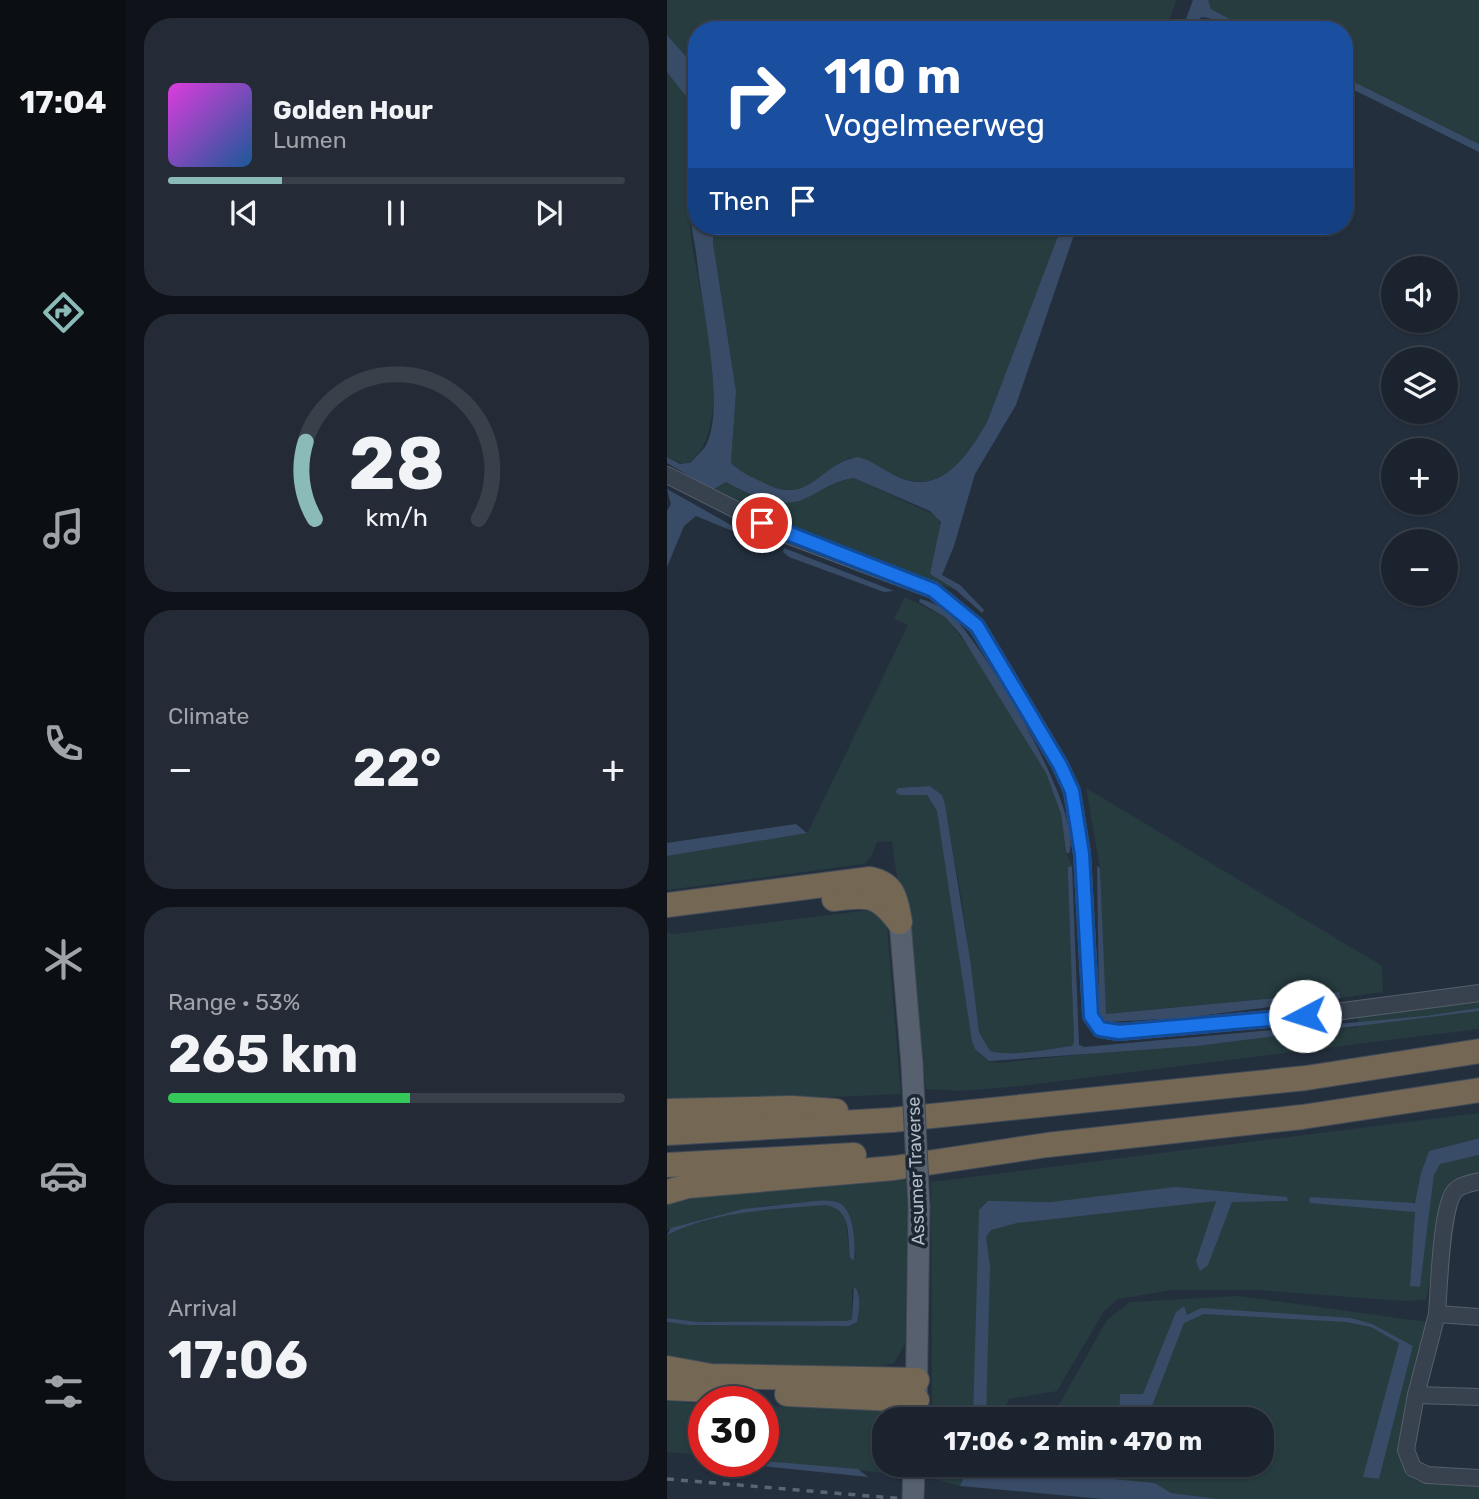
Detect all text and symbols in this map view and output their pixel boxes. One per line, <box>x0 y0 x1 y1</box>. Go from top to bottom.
text: 110 m <box>824 47 961 105</box>
icon: right <box>709 49 800 140</box>
text: 17:04 <box>19 83 107 121</box>
text: Golden Hour <box>273 95 433 126</box>
text: Vogelmeerweg <box>824 106 1045 144</box>
text: Lumen <box>273 126 347 154</box>
icon: arrive <box>784 182 822 220</box>
text: Then <box>709 186 770 217</box>
icon: previous <box>225 194 263 232</box>
icon: pause <box>377 194 415 232</box>
icon: next <box>530 194 568 232</box>
map controls <box>1381 256 1458 606</box>
button: sound <box>1381 256 1458 333</box>
icon: directions <box>39 288 88 337</box>
button: layers <box>1381 347 1458 424</box>
text: 28 <box>348 422 445 508</box>
button: + <box>1381 438 1458 515</box>
pin <box>732 493 792 553</box>
text: km/h <box>365 503 428 532</box>
icon: music <box>39 504 88 553</box>
icon: arrive <box>743 504 781 542</box>
button: − <box>1381 529 1458 606</box>
text: Climate <box>168 702 249 730</box>
icon: phone <box>39 719 88 768</box>
text: 22° <box>353 737 442 799</box>
text: − <box>168 746 193 792</box>
text: + <box>601 746 625 792</box>
icon: climate <box>39 935 88 984</box>
position arrow <box>1268 979 1342 1053</box>
text: Range · 53% <box>168 988 300 1016</box>
text: 265 km <box>168 1023 358 1085</box>
street label: Assumer Traverse <box>902 1096 930 1246</box>
icon: car <box>39 1151 88 1200</box>
text: Arrival <box>168 1294 237 1322</box>
text: 17:06 <box>168 1329 308 1391</box>
icon: filters <box>39 1367 88 1416</box>
speed limit sign: 30 <box>688 1386 779 1477</box>
text: 17:06 · 2 min · 470 m <box>944 1426 1202 1457</box>

